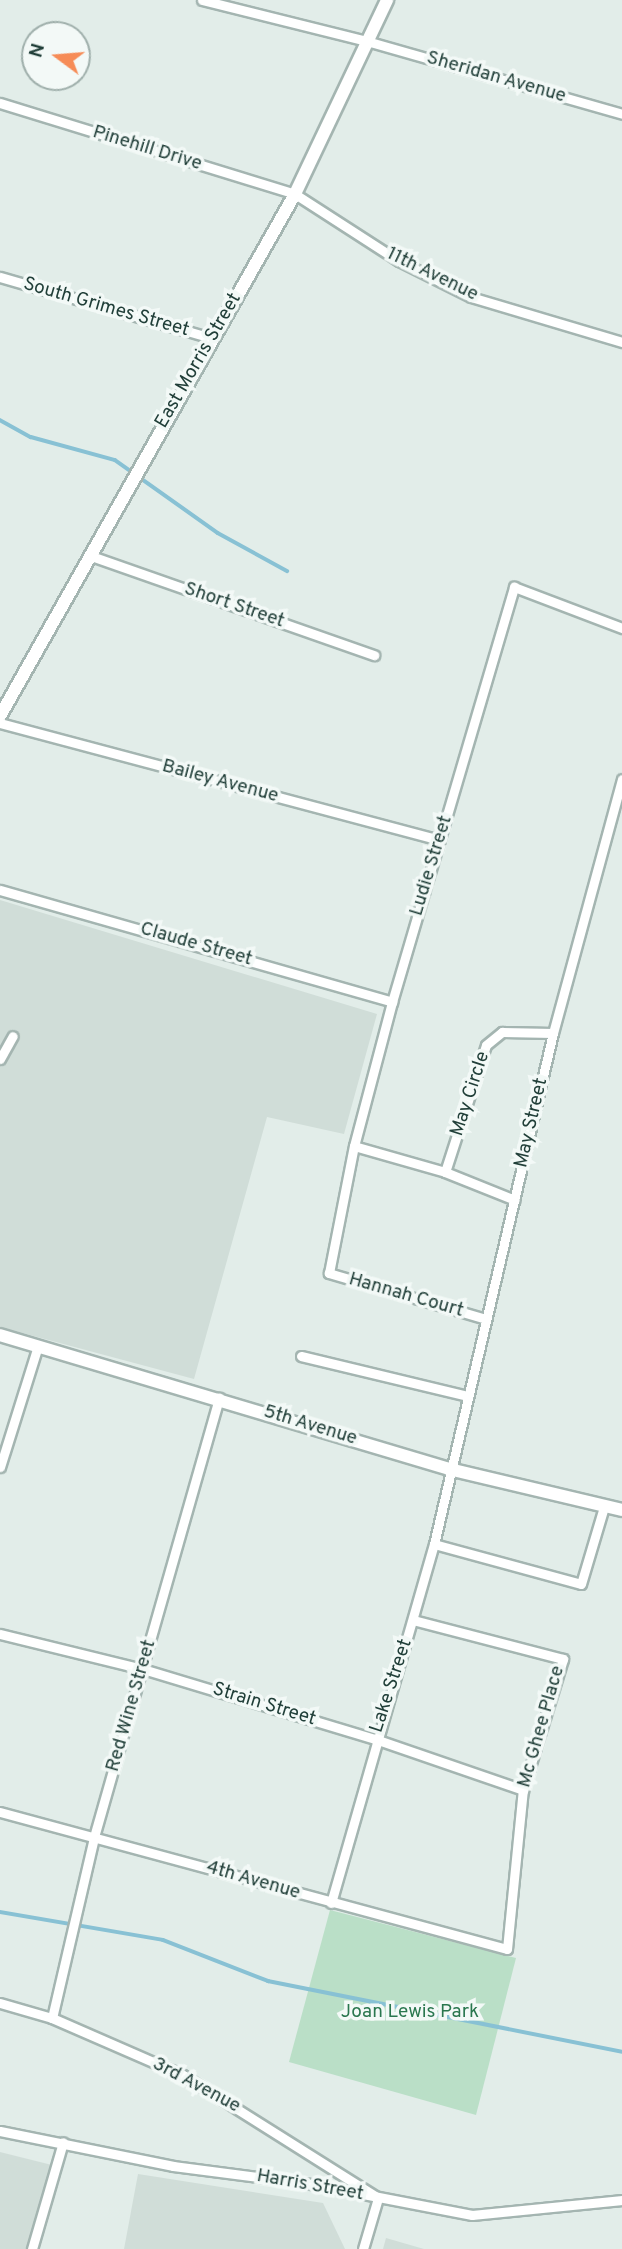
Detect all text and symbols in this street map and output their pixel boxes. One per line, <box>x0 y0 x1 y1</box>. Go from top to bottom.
north arrow <box>21 21 91 91</box>
text: N <box>24 41 51 61</box>
street label: Sheridan Avenue <box>423 47 569 109</box>
street label: Pinehill Drive <box>90 122 204 176</box>
street label: 11th Avenue <box>382 243 482 307</box>
street label: South Grimes Street <box>20 273 192 343</box>
street label: East Morris Street <box>151 289 247 433</box>
street label: Short Street <box>181 578 287 634</box>
street label: Bailey Avenue <box>159 755 281 809</box>
street label: Ludie Street <box>406 813 458 919</box>
street label: Claude Street <box>137 918 255 972</box>
street label: May Circle <box>447 1049 495 1139</box>
street label: May Street <box>511 1076 553 1170</box>
street label: Hannah Court <box>346 1269 466 1323</box>
street label: 5th Avenue <box>260 1401 360 1451</box>
street label: Lake Street <box>366 1636 418 1736</box>
street label: Red Wine Street <box>102 1637 162 1775</box>
street label: Mc Ghee Place <box>514 1663 570 1791</box>
street label: Strain Street <box>210 1678 318 1732</box>
street label: 4th Avenue <box>203 1857 303 1905</box>
park label: Joan Lewis Park <box>341 2002 479 2024</box>
street label: 3rd Avenue <box>148 2053 244 2119</box>
street label: Harris Street <box>255 2165 365 2207</box>

